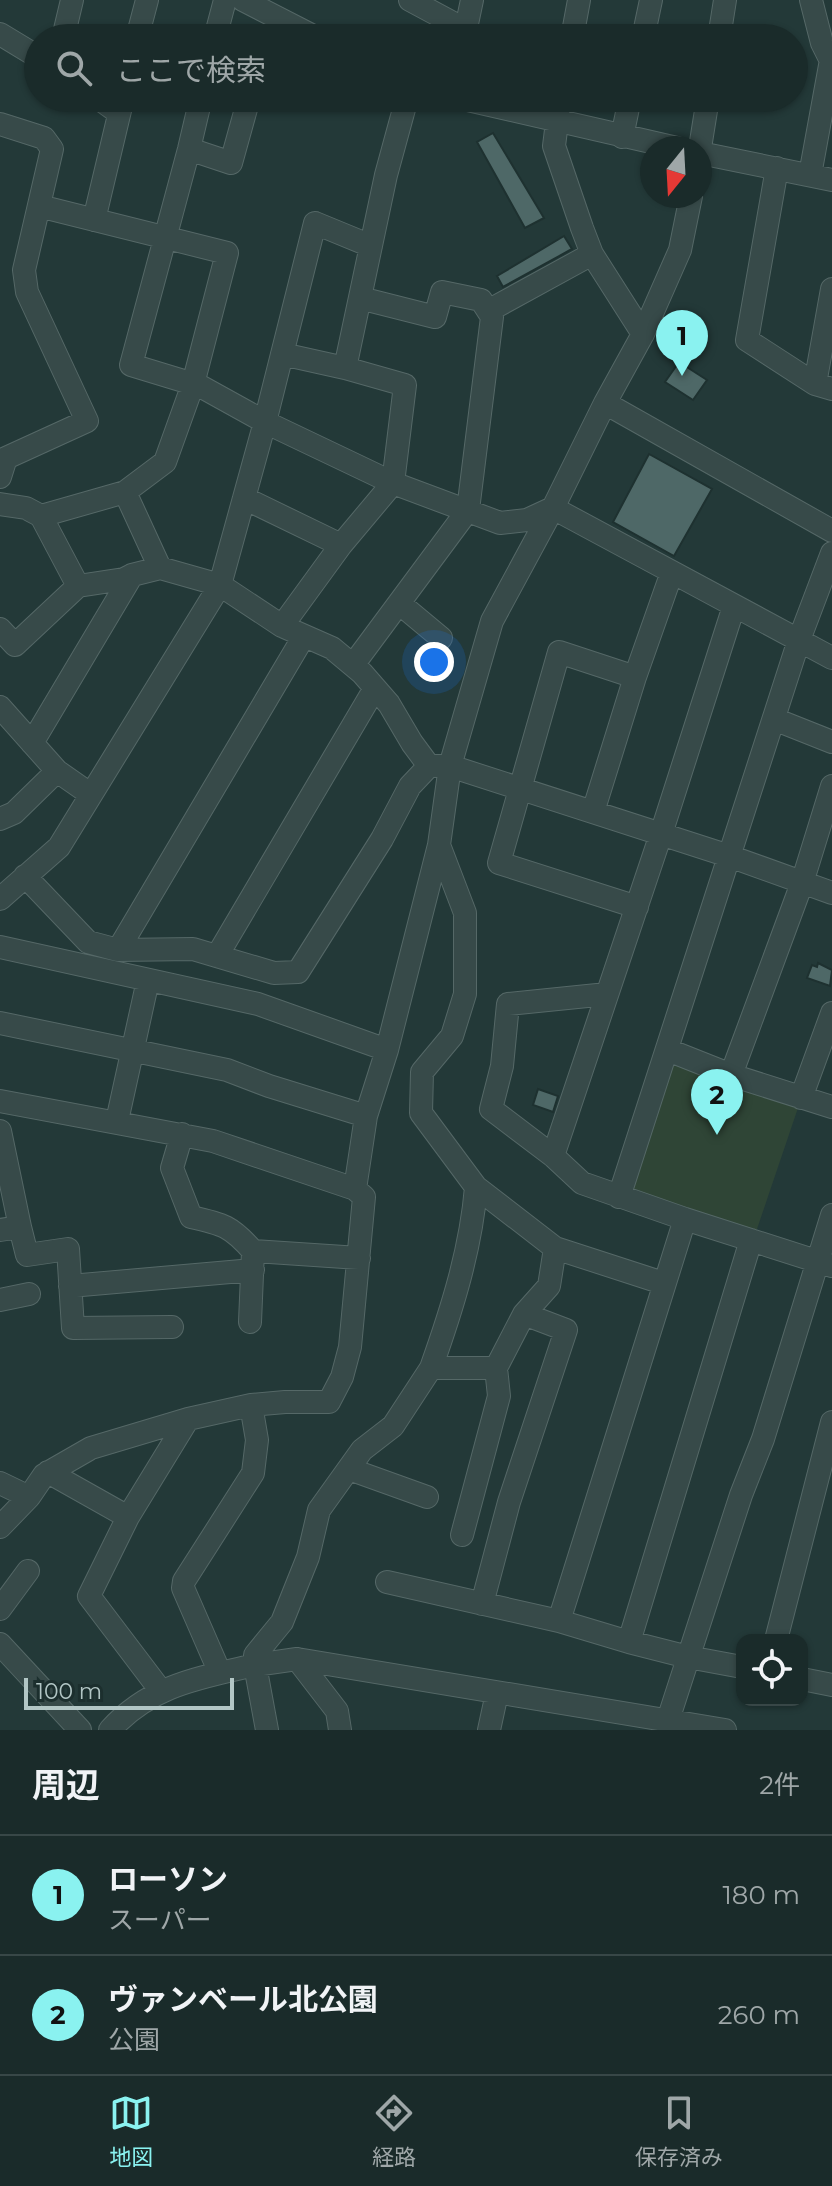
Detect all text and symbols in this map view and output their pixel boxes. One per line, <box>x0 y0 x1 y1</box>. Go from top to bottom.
search box <box>24 24 808 112</box>
icon: search <box>52 46 96 90</box>
text: ここで検索 <box>116 52 266 89</box>
north arrow <box>640 136 712 208</box>
pin: 1 <box>656 310 708 376</box>
your location <box>414 642 454 682</box>
pin: 2 <box>691 1069 743 1135</box>
map controls <box>736 1634 808 1706</box>
button: locate <box>736 1634 808 1706</box>
scale bar <box>24 1674 234 1710</box>
text: 100 m <box>36 1678 102 1705</box>
text: 周辺 <box>32 1764 100 1806</box>
text: 2件 <box>759 1769 800 1801</box>
text: ローソン <box>108 1861 228 1898</box>
text: 1 <box>53 1879 63 1911</box>
text: 180 m <box>722 1879 800 1911</box>
text: スーパー <box>108 1904 212 1936</box>
text: ヴァンベール北公園 <box>108 1981 378 2018</box>
text: 2 <box>50 1999 66 2031</box>
text: 260 m <box>718 1999 800 2031</box>
text: 公園 <box>108 2024 160 2056</box>
tab: 地図 <box>109 2091 153 2171</box>
tab: 経路 <box>372 2091 416 2171</box>
tab: 保存済み <box>635 2091 723 2171</box>

